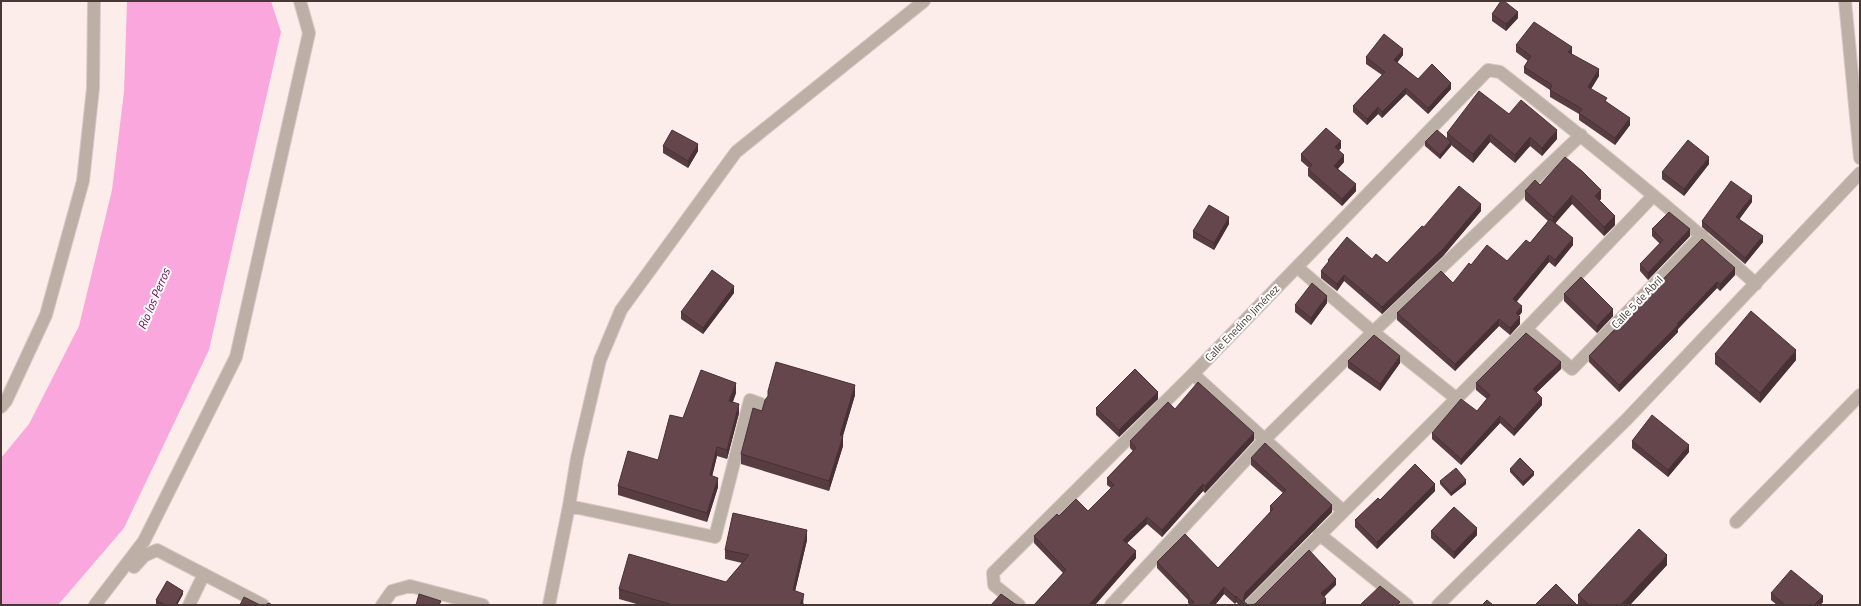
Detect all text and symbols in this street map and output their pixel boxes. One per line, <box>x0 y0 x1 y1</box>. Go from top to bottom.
water label: Rio los Perros <box>132 265 175 332</box>
street label: Calle 5 de Abril <box>1608 272 1666 332</box>
street label: Calle Enedino Jiménez <box>1201 281 1283 365</box>

